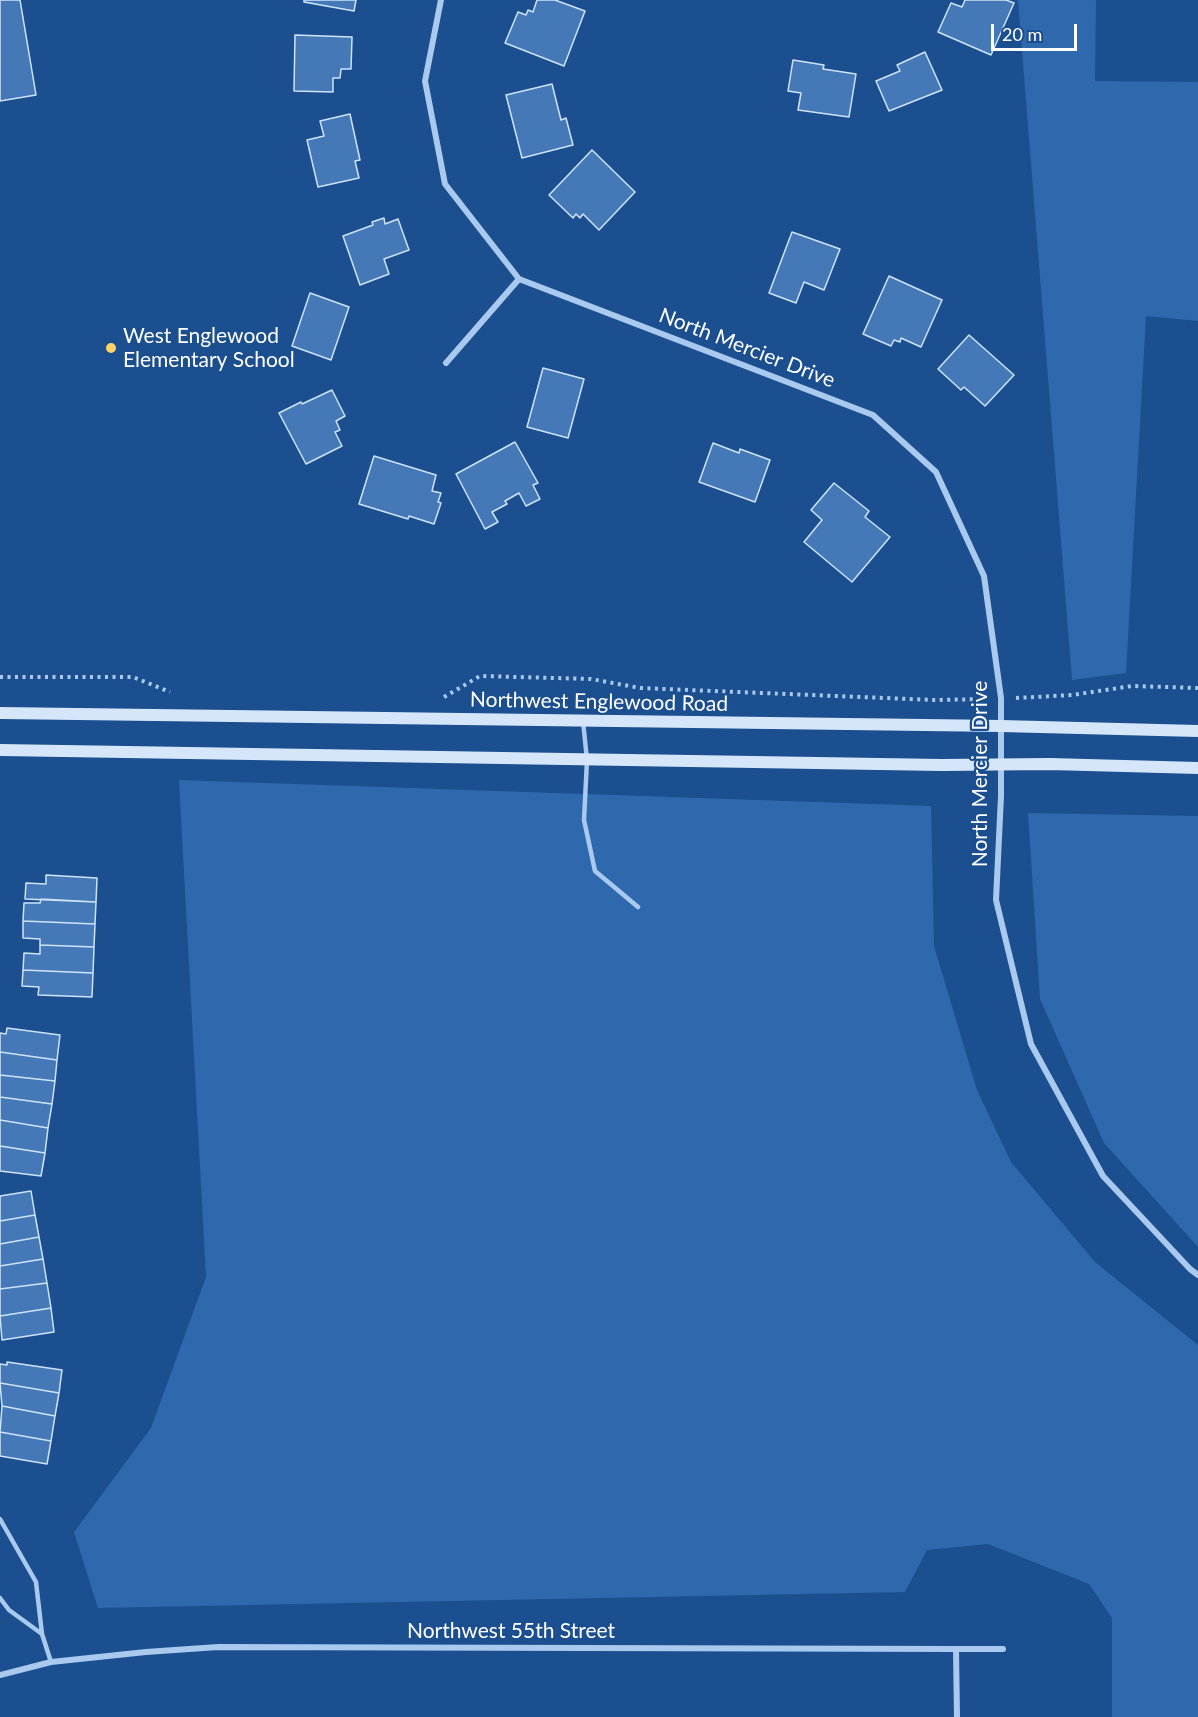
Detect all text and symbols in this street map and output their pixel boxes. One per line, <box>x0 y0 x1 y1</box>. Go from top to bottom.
scale bar <box>994 12 1080 50</box>
text: 20 m <box>1002 23 1042 45</box>
street label: North Mercier Drive <box>655 303 839 393</box>
place label: West Englewood Elementary School <box>123 323 295 373</box>
marker: West Englewood Elementary School <box>104 341 118 355</box>
street label: North Mercier Drive <box>967 681 993 867</box>
street label: Northwest Englewood Road <box>470 687 728 717</box>
street label: Northwest 55th Street <box>407 1618 615 1644</box>

